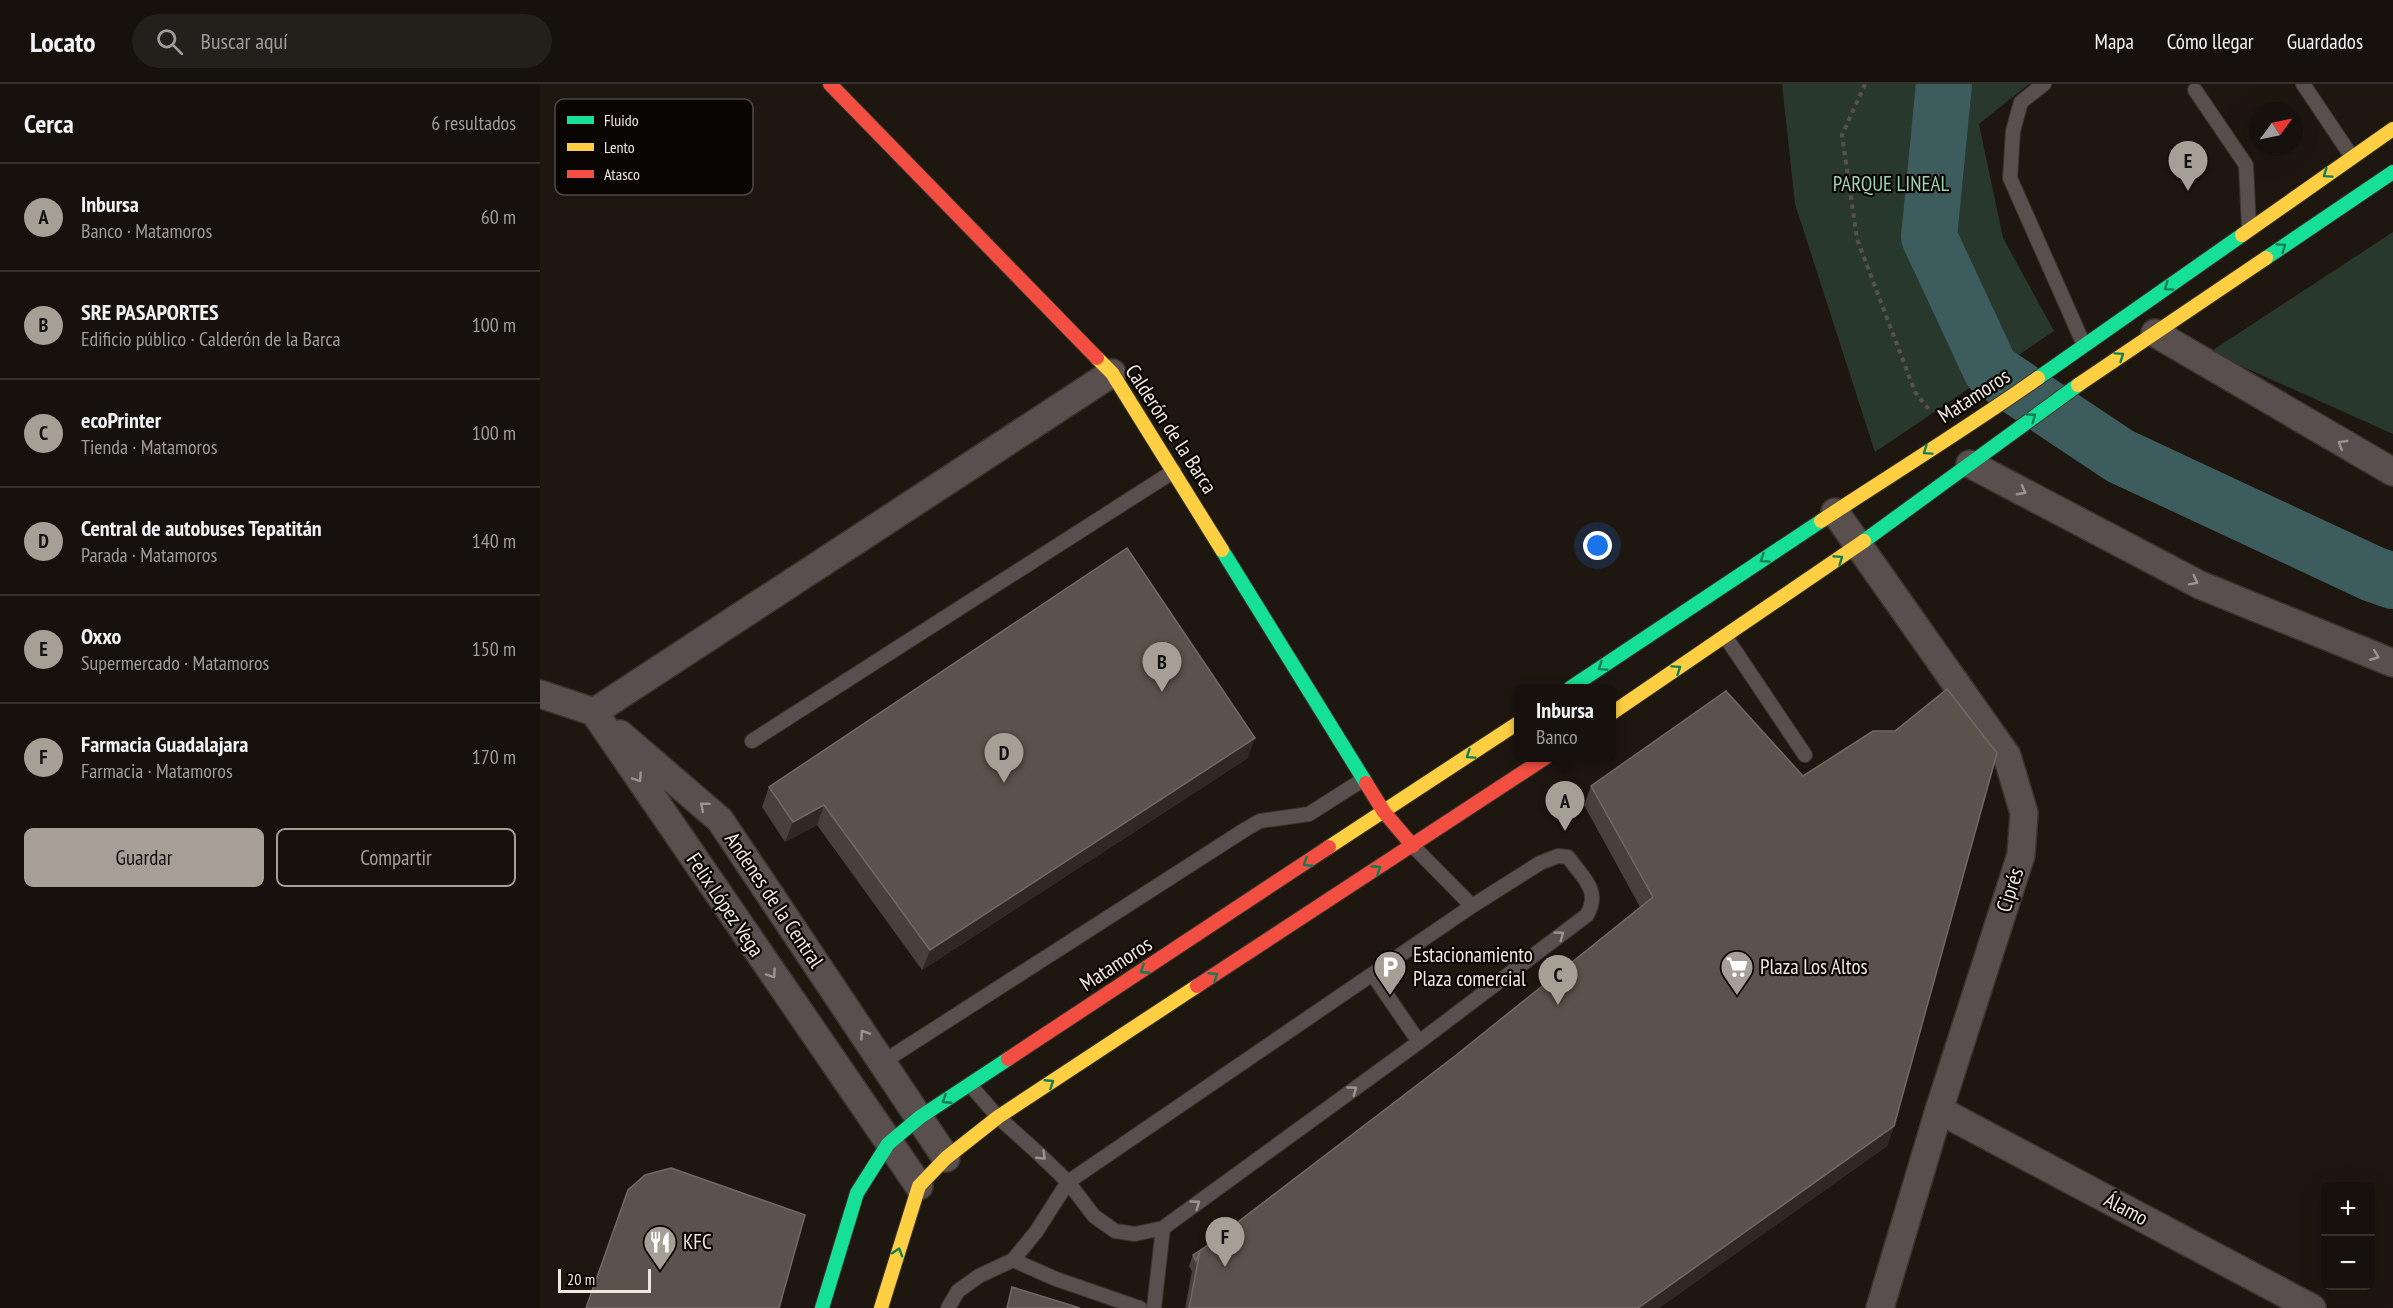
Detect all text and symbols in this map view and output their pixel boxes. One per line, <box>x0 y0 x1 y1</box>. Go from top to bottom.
search box <box>132 14 552 68</box>
text: Locato <box>30 23 96 60</box>
icon: search <box>153 25 186 58</box>
text: Buscar aquí <box>201 27 288 55</box>
text: Mapa <box>2095 28 2134 55</box>
text: Cómo llegar <box>2167 28 2254 55</box>
text: Guardados <box>2287 28 2363 55</box>
legend <box>555 99 753 195</box>
north arrow <box>2249 102 2303 156</box>
text: Cerca <box>24 107 74 140</box>
text: 6 resultados <box>431 110 516 136</box>
text: Fluido <box>604 110 639 130</box>
text: Lento <box>604 137 635 157</box>
pin: E <box>2168 141 2208 191</box>
text: Atasco <box>604 164 640 184</box>
one-way arrow <box>2323 167 2334 178</box>
park label: PARQUE LINEAL <box>1833 170 1949 197</box>
text: Inbursa <box>81 190 139 218</box>
text: A <box>38 204 49 230</box>
text: 60 m <box>481 204 516 230</box>
text: Banco · Matamoros <box>81 218 212 244</box>
one-way arrow <box>2275 243 2286 254</box>
one-way arrow <box>2164 280 2175 291</box>
text: SRE PASAPORTES <box>81 298 219 326</box>
text: B <box>39 312 48 338</box>
text: 100 m <box>472 312 516 338</box>
text: Edificio público · Calderón de la Barca <box>81 326 341 352</box>
one-way arrow <box>2114 352 2125 363</box>
street label: Calderón de la Barca <box>1120 359 1223 498</box>
street label: Matamoros <box>1933 362 2015 429</box>
text: ecoPrinter <box>81 406 161 434</box>
one-way arrow <box>2025 413 2036 424</box>
text: C <box>39 420 48 446</box>
text: 100 m <box>472 420 516 446</box>
text: Tienda · Matamoros <box>81 434 218 460</box>
one-way arrow <box>2338 440 2348 451</box>
one-way arrow <box>1923 444 1934 455</box>
one-way arrow <box>2015 484 2026 495</box>
text: Central de autobuses Tepatitán <box>81 514 322 542</box>
text: D <box>38 528 49 554</box>
text: 140 m <box>472 528 516 554</box>
your location <box>1583 531 1612 560</box>
text: Parada · Matamoros <box>81 542 217 568</box>
one-way arrow <box>1760 552 1771 563</box>
one-way arrow <box>1832 555 1843 566</box>
one-way arrow <box>2188 574 2199 586</box>
text: Oxxo <box>81 622 121 650</box>
text: E <box>39 636 48 662</box>
text: 150 m <box>472 636 516 662</box>
pin: B <box>1142 642 1182 692</box>
one-way arrow <box>2368 649 2379 661</box>
text: Supermercado · Matamoros <box>81 650 269 676</box>
one-way arrow <box>1598 660 1609 671</box>
one-way arrow <box>1671 665 1682 676</box>
popup <box>1514 684 1616 762</box>
text: Inbursa <box>1536 696 1594 724</box>
text: Banco <box>1536 724 1578 750</box>
text: Farmacia Guadalajara <box>81 730 248 758</box>
pin: D <box>984 734 1024 783</box>
text: F <box>39 744 48 770</box>
text: 170 m <box>472 744 516 770</box>
one-way arrow <box>1466 748 1476 760</box>
text: Farmacia · Matamoros <box>81 758 233 784</box>
one-way arrow <box>631 772 643 782</box>
pin: A <box>1546 782 1584 831</box>
one-way arrow <box>700 802 711 813</box>
street label: Andenes de la Central <box>719 827 830 973</box>
button: Guardar <box>24 828 264 887</box>
button: Compartir <box>276 828 516 887</box>
street label: Felix López Vega <box>681 848 770 962</box>
one-way arrow <box>1303 856 1314 867</box>
street label: Ciprés <box>1990 864 2029 915</box>
one-way arrow <box>1371 865 1381 877</box>
street label: Matamoros <box>1075 930 1157 997</box>
one-way arrow <box>1554 932 1565 943</box>
place label: Estacionamiento Plaza comercial <box>1413 941 1533 992</box>
parking icon: Estacionamiento Plaza comercial <box>1372 949 1408 996</box>
supermarket icon: Plaza Los Altos <box>1719 949 1755 996</box>
place label: Plaza Los Altos <box>1760 953 1868 980</box>
pin: C <box>1538 956 1578 1005</box>
one-way arrow <box>1140 963 1151 974</box>
one-way arrow <box>765 967 776 978</box>
one-way arrow <box>1207 972 1218 983</box>
one-way arrow <box>861 1029 872 1040</box>
one-way arrow <box>1044 1079 1055 1090</box>
one-way arrow <box>1347 1086 1358 1097</box>
one-way arrow <box>942 1093 952 1105</box>
one-way arrow <box>1035 1149 1045 1160</box>
map controls <box>2321 1182 2375 1290</box>
button: + <box>2321 1182 2375 1236</box>
street label: Álamo <box>2100 1186 2153 1231</box>
one-way arrow <box>1189 1201 1200 1212</box>
pin: F <box>1206 1218 1244 1267</box>
restaurant icon: KFC <box>642 1224 678 1271</box>
place label: KFC <box>683 1228 712 1255</box>
button: − <box>2321 1236 2375 1290</box>
one-way arrow <box>891 1247 903 1258</box>
scale bar <box>558 1266 651 1294</box>
text: 20 m <box>567 1269 595 1289</box>

